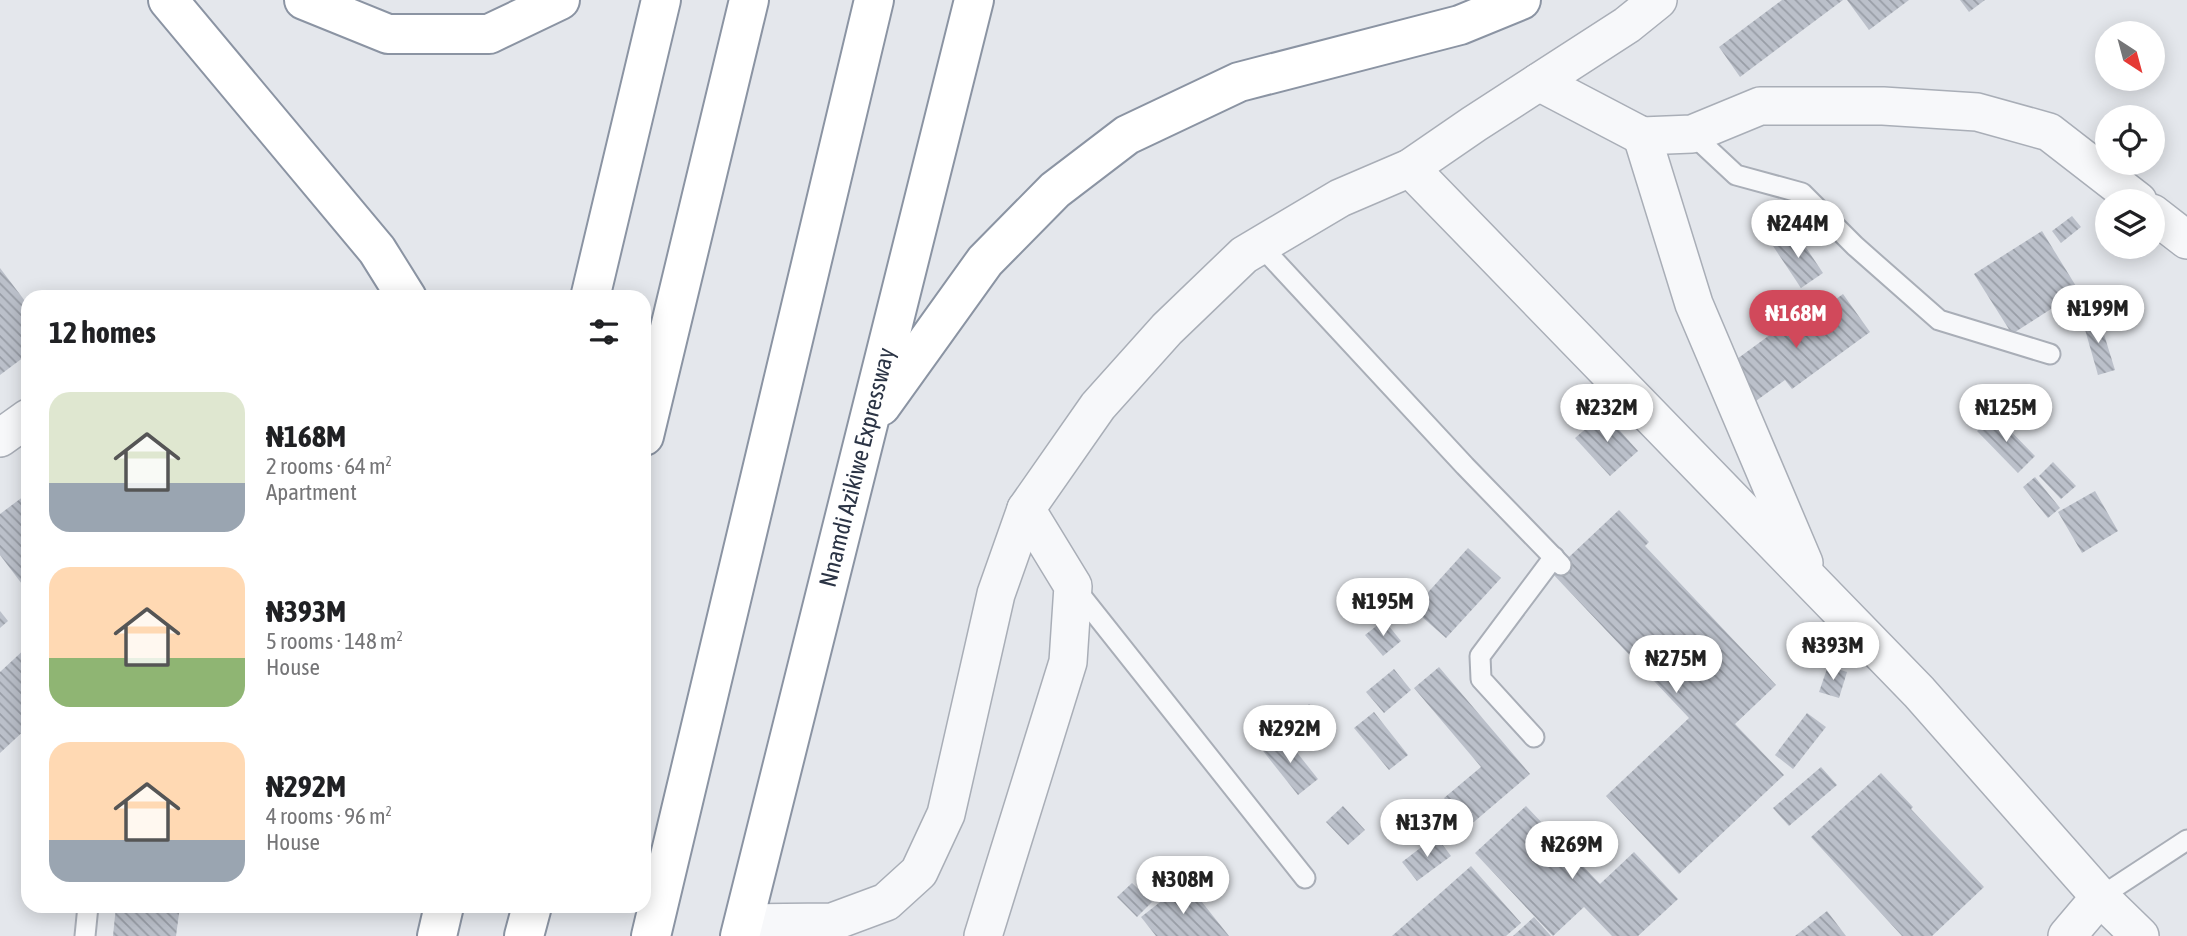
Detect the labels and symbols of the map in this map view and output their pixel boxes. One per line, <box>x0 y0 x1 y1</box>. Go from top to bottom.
north arrow <box>2095 21 2165 91</box>
pin: ₦244M <box>1749 201 1847 260</box>
pin: ₦199M <box>2049 286 2147 345</box>
pin: ₦168M <box>1747 290 1845 350</box>
street label: Nnamdi Azikiwe Expressway <box>814 345 900 590</box>
pin: ₦232M <box>1558 384 1656 444</box>
pin: ₦125M <box>1957 384 2055 444</box>
pin: ₦195M <box>1334 578 1432 638</box>
pin: ₦393M <box>1784 622 1882 682</box>
pin: ₦275M <box>1627 636 1725 695</box>
pin: ₦292M <box>1241 706 1339 765</box>
pin: ₦137M <box>1378 800 1476 859</box>
pin: ₦269M <box>1523 822 1621 881</box>
pin: ₦308M <box>1134 856 1232 916</box>

